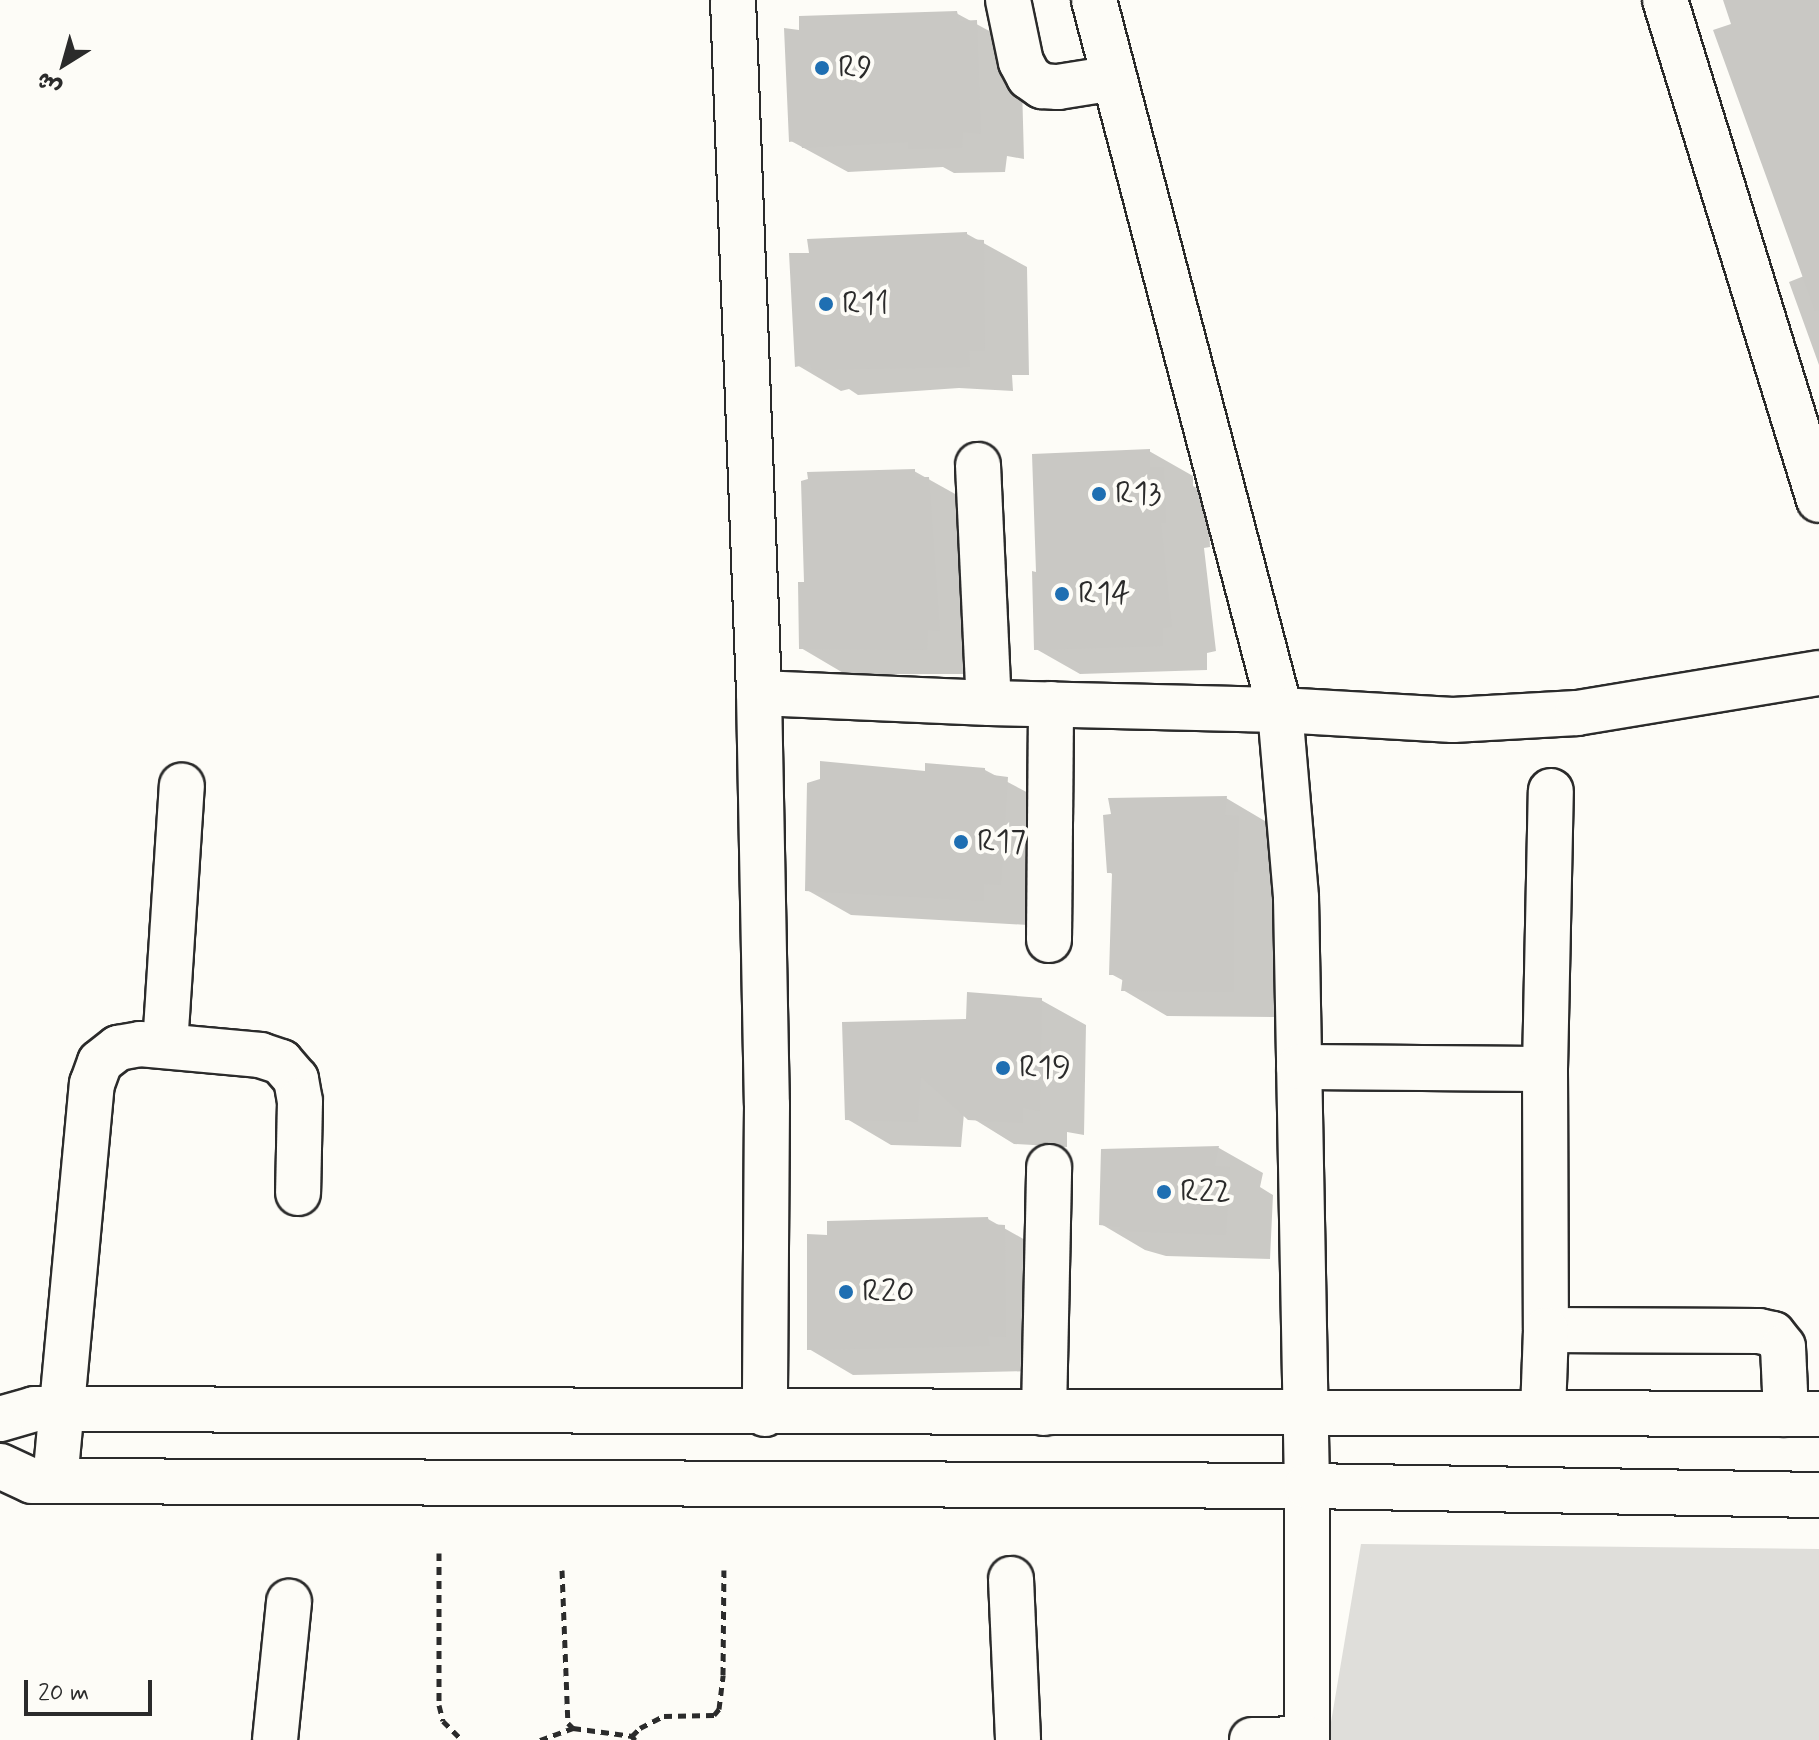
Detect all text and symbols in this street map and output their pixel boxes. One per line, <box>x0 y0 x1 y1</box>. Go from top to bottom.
north arrow <box>24 24 104 104</box>
place label: R9 <box>838 49 872 87</box>
marker: R9 <box>813 59 831 77</box>
text: ش <box>31 65 68 102</box>
place label: R11 <box>842 285 889 323</box>
marker: R11 <box>817 295 835 313</box>
place label: R13 <box>1115 475 1161 513</box>
marker: R13 <box>1090 485 1108 503</box>
place label: R14 <box>1078 575 1130 613</box>
marker: R14 <box>1053 585 1071 603</box>
place label: R17 <box>977 823 1026 861</box>
marker: R17 <box>952 833 970 851</box>
place label: R19 <box>1019 1049 1071 1087</box>
marker: R19 <box>994 1059 1012 1077</box>
place label: R22 <box>1180 1173 1231 1211</box>
marker: R22 <box>1155 1183 1173 1201</box>
place label: R20 <box>862 1273 915 1311</box>
marker: R20 <box>837 1283 855 1301</box>
scale bar <box>28 1664 156 1714</box>
text: 20 m <box>38 1678 89 1709</box>

